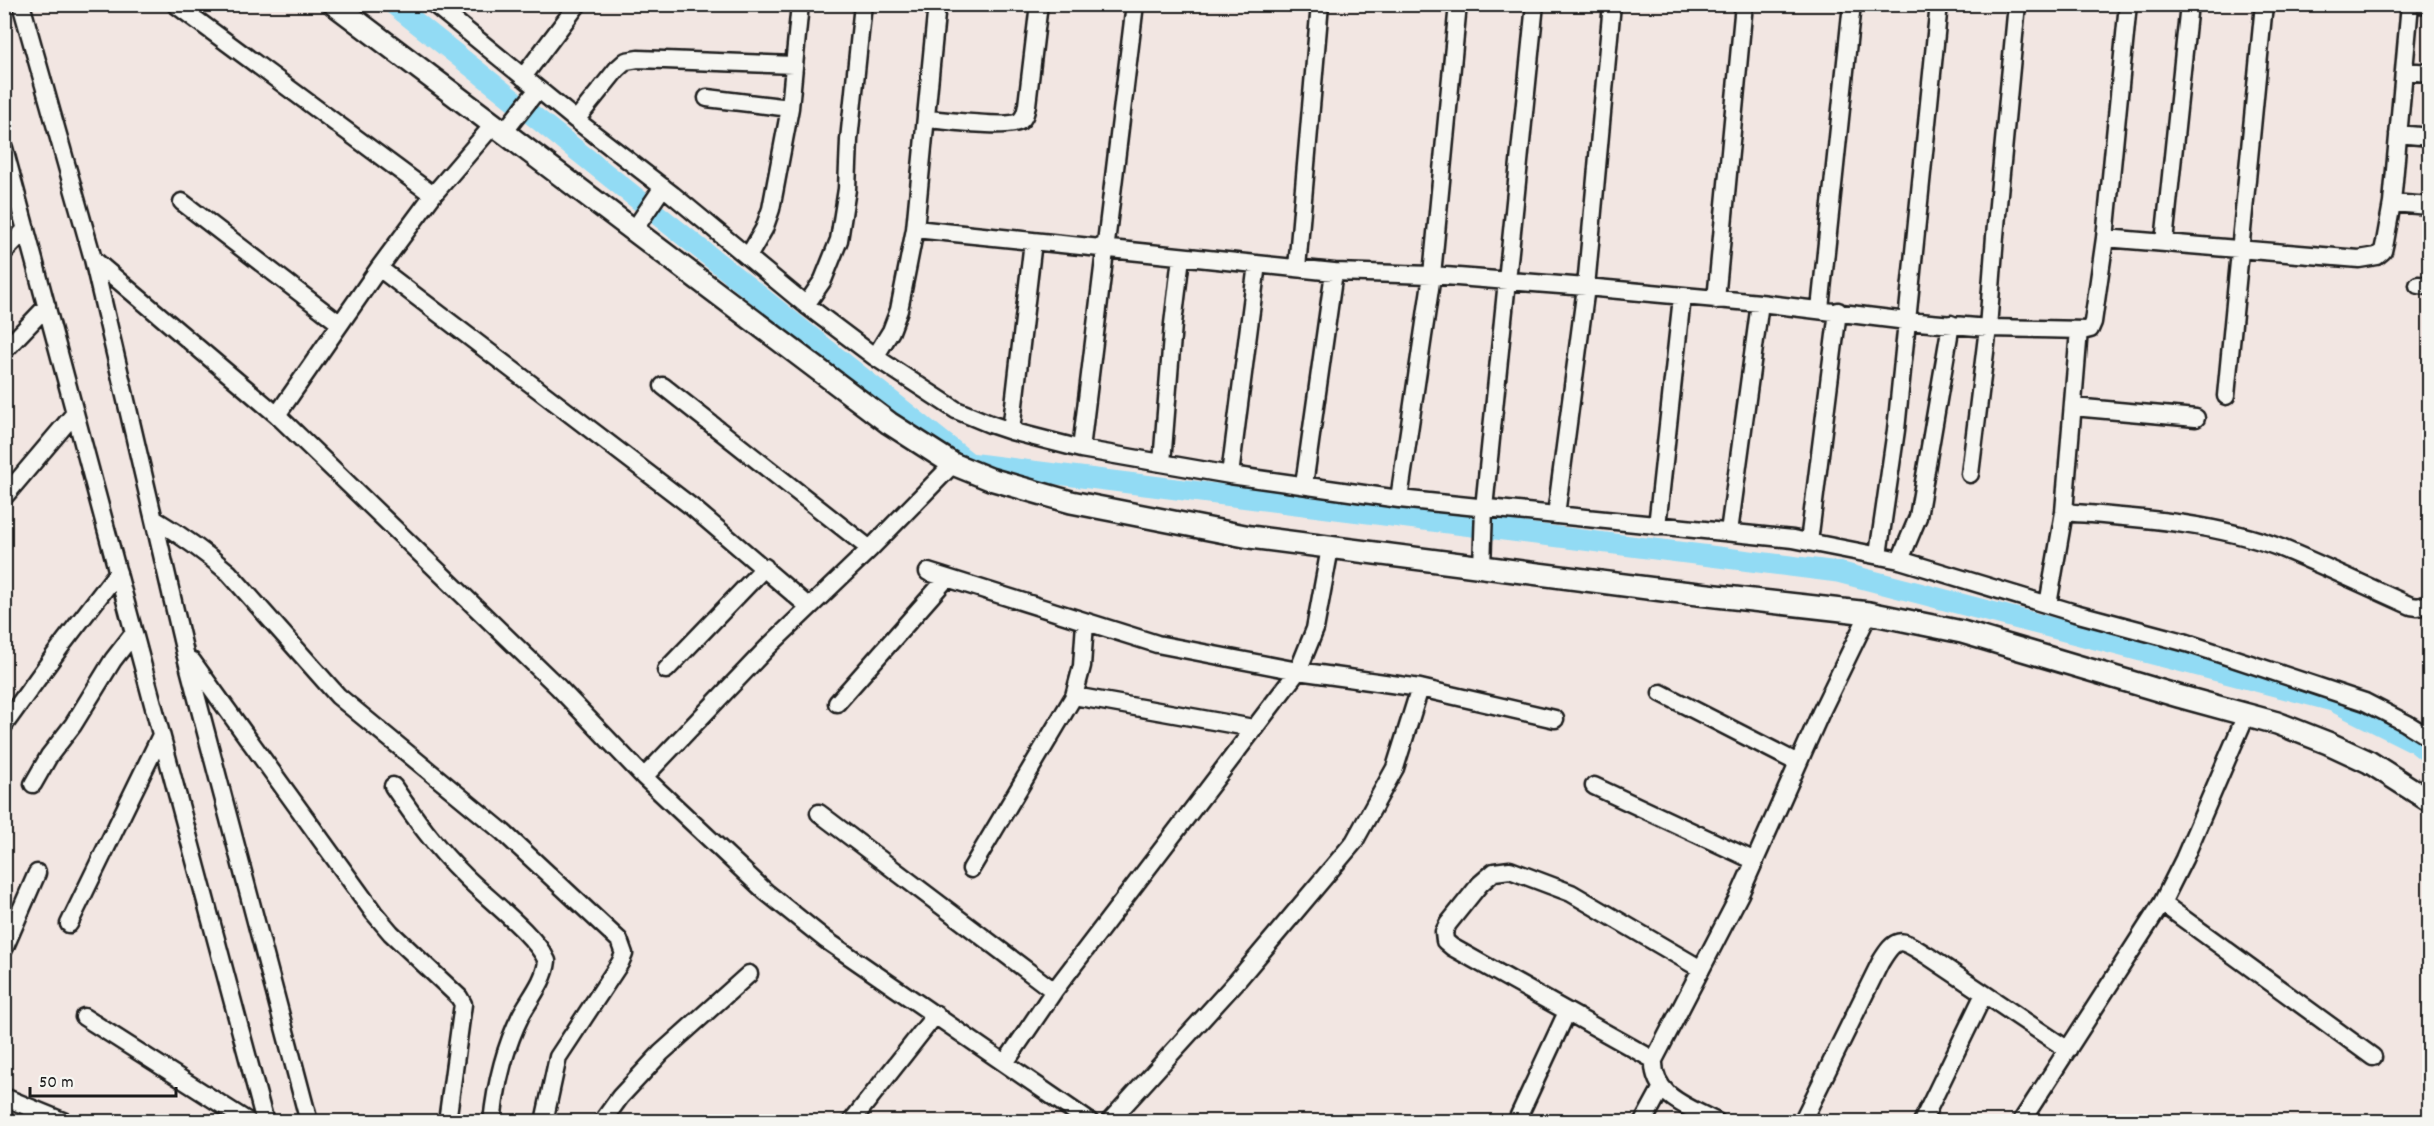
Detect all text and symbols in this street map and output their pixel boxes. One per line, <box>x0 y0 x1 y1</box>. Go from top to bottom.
scale bar <box>30 1060 176 1098</box>
text: 50 m <box>39 1071 74 1096</box>

